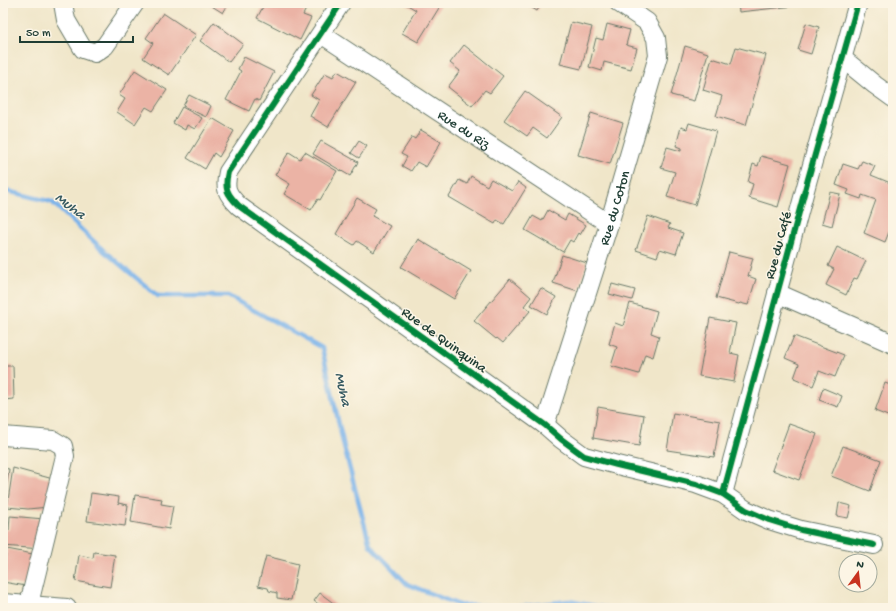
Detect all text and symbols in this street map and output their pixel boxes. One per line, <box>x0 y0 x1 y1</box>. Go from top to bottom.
scale bar <box>20 18 133 44</box>
text: 50 m <box>26 27 51 41</box>
street label: Rue du Riz <box>434 107 493 155</box>
street label: Rue du Coton <box>597 169 635 248</box>
water label: Muha <box>51 189 90 225</box>
street label: Rue du Café <box>762 209 797 281</box>
street label: Rue de Quinquina <box>398 304 490 378</box>
water label: Muha <box>330 371 355 409</box>
north arrow <box>838 553 878 593</box>
text: N <box>855 559 865 572</box>

